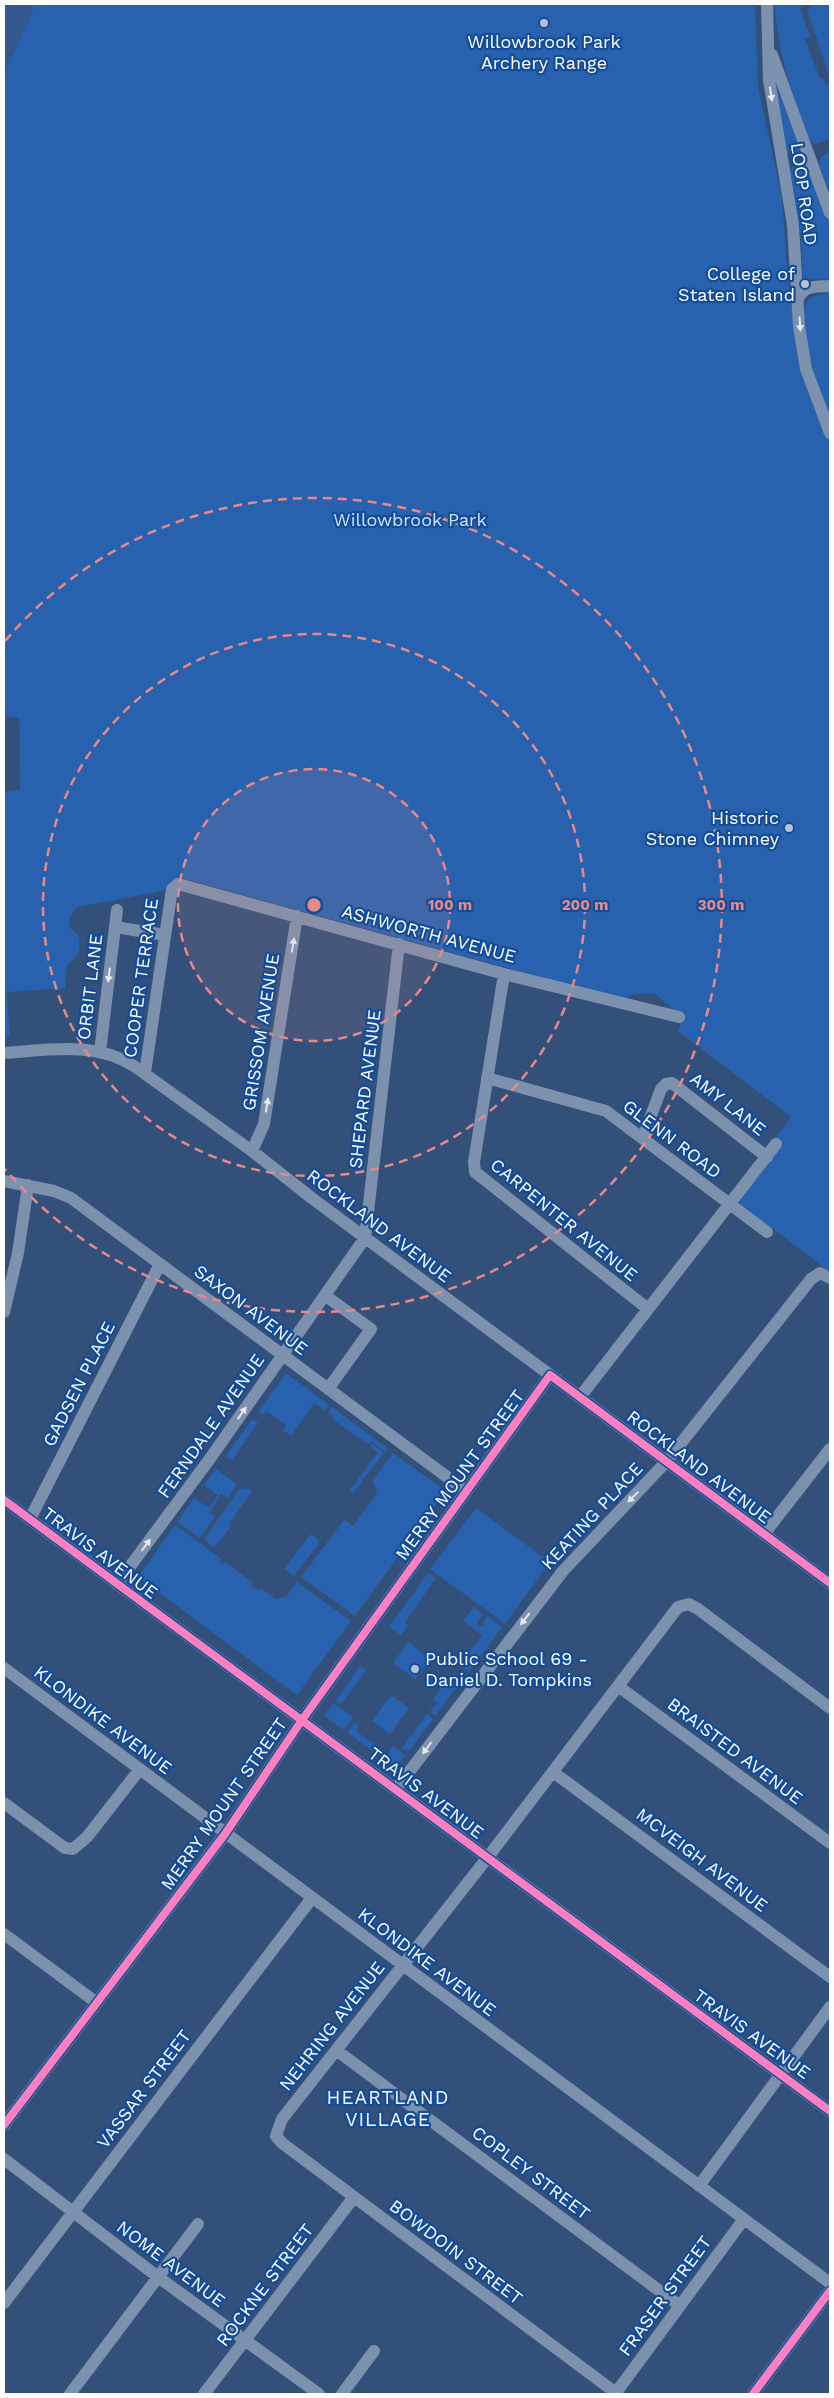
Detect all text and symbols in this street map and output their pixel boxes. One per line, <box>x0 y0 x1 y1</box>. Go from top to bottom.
marker: Willowbrook Park Archery Range <box>538 17 550 29</box>
place label: Willowbrook Park Archery Range <box>467 31 621 73</box>
one-way arrow <box>768 86 776 102</box>
street label: LOOP ROAD <box>787 141 822 247</box>
place label: College of Staten Island <box>678 263 795 305</box>
marker: College of Staten Island <box>799 278 811 290</box>
one-way arrow <box>796 316 804 332</box>
park label: Willowbrook Park <box>333 509 487 530</box>
place label: Historic Stone Chimney <box>646 807 780 849</box>
marker: Historic Stone Chimney <box>783 822 795 834</box>
centre of rings <box>305 896 323 914</box>
text: 100 m <box>428 896 472 914</box>
text: 200 m <box>562 896 608 914</box>
text: 300 m <box>698 896 744 914</box>
street label: COOPER TERRACE <box>119 897 162 1059</box>
street label: ASHWORTH AVENUE <box>340 900 519 967</box>
street label: ORBIT LANE <box>73 933 106 1041</box>
one-way arrow <box>289 936 297 952</box>
street label: GRISSOM AVENUE <box>238 952 283 1112</box>
one-way arrow <box>105 967 113 983</box>
street label: SHEPARD AVENUE <box>344 1008 385 1170</box>
street label: AMY LANE <box>686 1068 770 1140</box>
street label: GLENN ROAD <box>619 1095 726 1182</box>
one-way arrow <box>263 1097 271 1113</box>
street label: CARPENTER AVENUE <box>487 1154 642 1285</box>
street label: ROCKLAND AVENUE <box>303 1165 456 1287</box>
street label: SAXON AVENUE <box>190 1260 312 1359</box>
street label: GADSEN PLACE <box>38 1318 119 1450</box>
street label: FERNDALE AVENUE <box>153 1350 268 1502</box>
street label: MERRY MOUNT STREET <box>391 1385 528 1564</box>
street label: ROCKLAND AVENUE <box>623 1406 776 1528</box>
one-way arrow <box>237 1407 247 1420</box>
street label: KEATING PLACE <box>536 1458 647 1574</box>
one-way arrow <box>627 1491 639 1503</box>
street label: TRAVIS AVENUE <box>38 1502 162 1603</box>
one-way arrow <box>141 1539 152 1552</box>
one-way arrow <box>519 1612 530 1625</box>
place label: Public School 69 - Daniel D. Tompkins <box>425 1648 592 1690</box>
street label: KLONDIKE AVENUE <box>30 1661 176 1778</box>
marker: Public School 69 - Daniel D. Tompkins <box>409 1663 421 1675</box>
street label: BRAISTED AVENUE <box>663 1693 807 1808</box>
street label: MERRY MOUNT STREET <box>156 1714 291 1894</box>
one-way arrow <box>422 1741 432 1755</box>
street label: TRAVIS AVENUE <box>364 1742 488 1843</box>
street label: MCVEIGH AVENUE <box>632 1803 772 1916</box>
street label: KLONDIKE AVENUE <box>354 1903 500 2020</box>
street label: NEHRING AVENUE <box>275 1957 389 2095</box>
street label: TRAVIS AVENUE <box>690 1984 815 2083</box>
street label: VASSAR STREET <box>92 2025 195 2152</box>
district label: HEARTLAND VILLAGE <box>327 2086 449 2131</box>
street label: COPLEY STREET <box>468 2121 595 2224</box>
street label: BOWDOIN STREET <box>386 2195 527 2309</box>
street label: NOME AVENUE <box>113 2216 230 2311</box>
street label: ROCKNE STREET <box>212 2219 318 2350</box>
street label: FRASER STREET <box>614 2231 715 2360</box>

